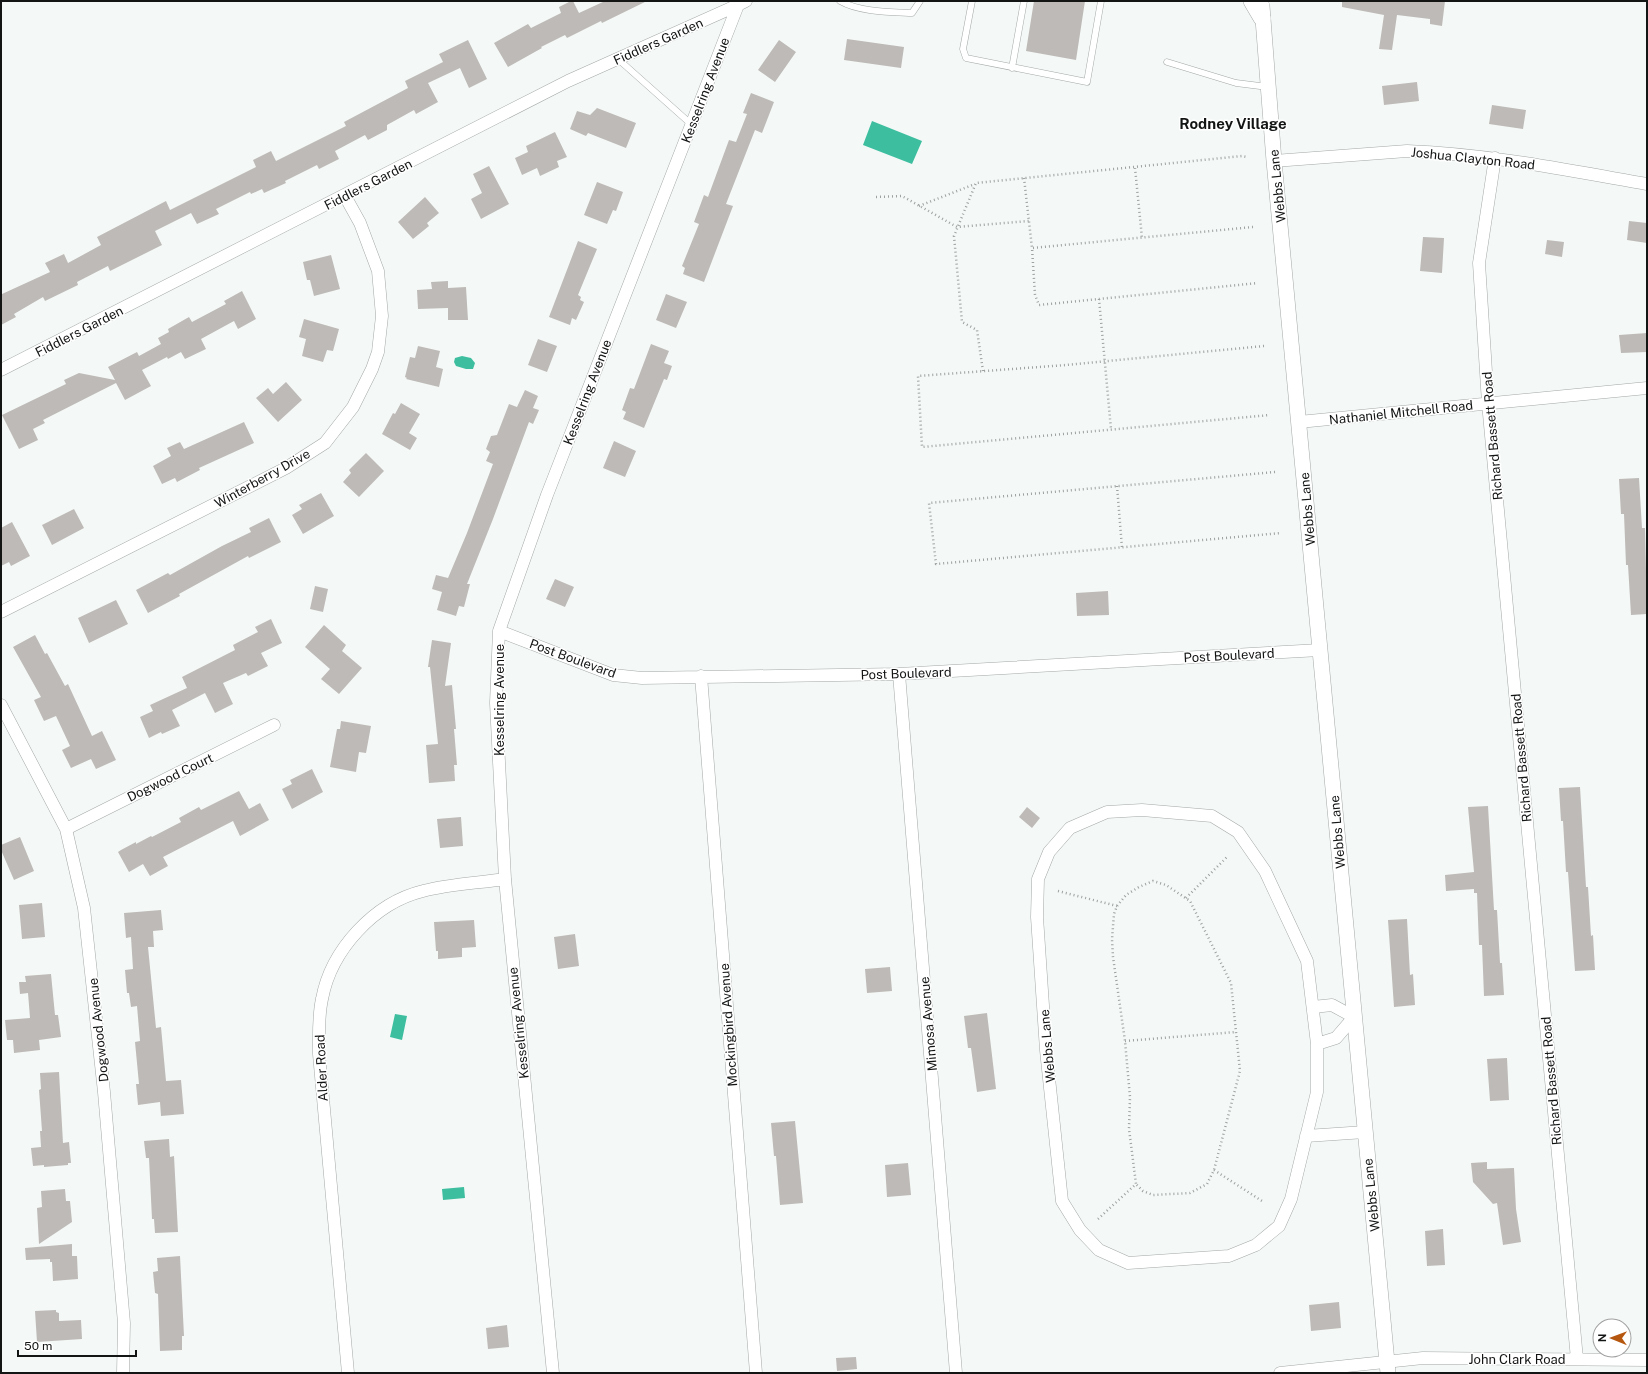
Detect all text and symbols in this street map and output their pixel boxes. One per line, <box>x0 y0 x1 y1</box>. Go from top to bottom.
street label: Fiddlers Garden <box>611 15 705 68</box>
street label: Kesselring Avenue <box>678 35 733 145</box>
district label: Rodney Village <box>1179 115 1287 132</box>
street label: Joshua Clayton Road <box>1410 145 1536 172</box>
street label: Webbs Lane <box>1266 149 1289 223</box>
street label: Fiddlers Garden <box>322 156 415 213</box>
street label: Fiddlers Garden <box>33 303 126 360</box>
street label: Kesselring Avenue <box>560 337 615 447</box>
street label: Richard Bassett Road <box>1479 371 1506 501</box>
street label: Nathaniel Mitchell Road <box>1328 397 1474 428</box>
street label: Winterberry Drive <box>212 446 313 511</box>
street label: Webbs Lane <box>1297 472 1318 546</box>
street label: Post Boulevard <box>528 636 618 681</box>
street label: Kesselring Avenue <box>492 644 507 756</box>
street label: Post Boulevard <box>1183 646 1275 665</box>
street label: Post Boulevard <box>860 664 952 683</box>
street label: Richard Bassett Road <box>1508 693 1535 823</box>
street label: Dogwood Court <box>125 750 216 805</box>
street label: Webbs Lane <box>1327 795 1348 869</box>
street label: Mockingbird Avenue <box>717 963 740 1087</box>
street label: Kesselring Avenue <box>505 966 532 1079</box>
street label: Mimosa Avenue <box>917 976 940 1072</box>
street label: Dogwood Avenue <box>86 977 111 1083</box>
street label: Webbs Lane <box>1037 1009 1058 1083</box>
street label: Richard Bassett Road <box>1538 1016 1565 1146</box>
street label: Alder Road <box>312 1034 331 1102</box>
street label: Webbs Lane <box>1360 1158 1383 1232</box>
north arrow <box>1592 1318 1632 1358</box>
scale bar <box>18 1332 136 1358</box>
text: N <box>1596 1333 1608 1342</box>
text: 50 m <box>24 1339 52 1353</box>
street label: John Clark Road <box>1469 1352 1565 1367</box>

